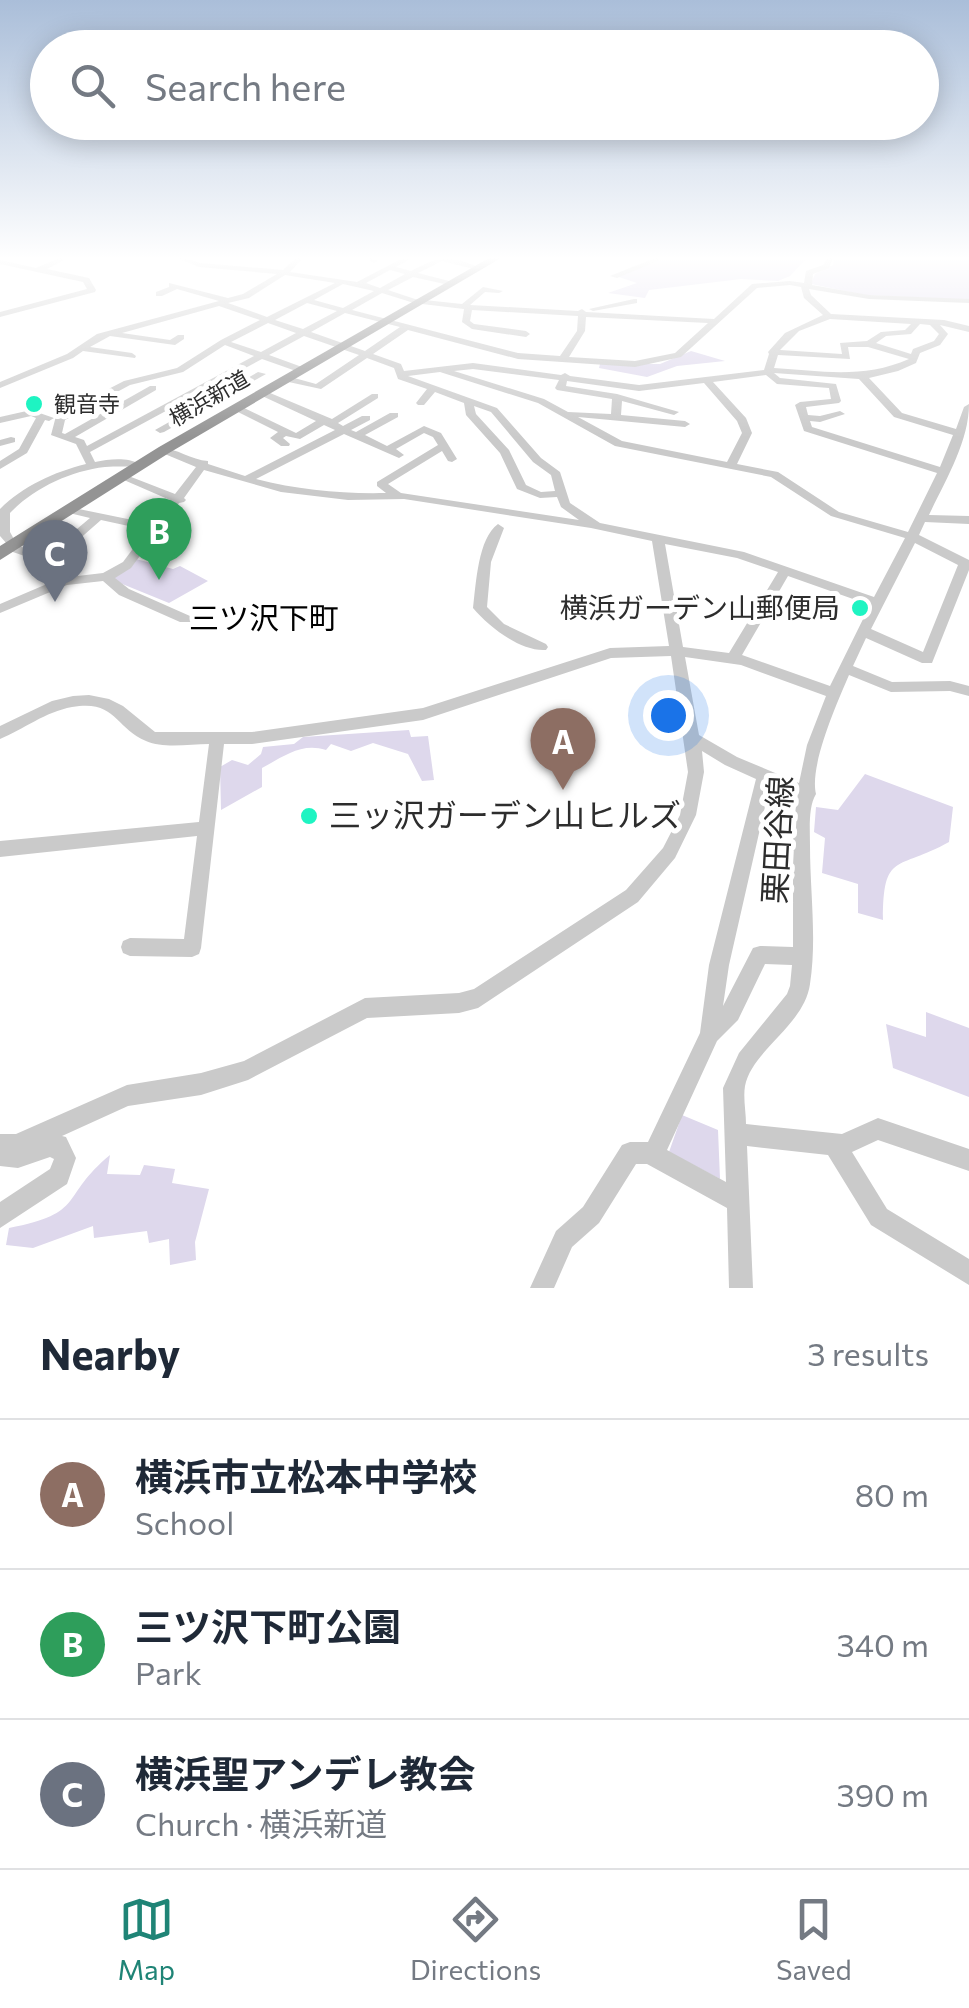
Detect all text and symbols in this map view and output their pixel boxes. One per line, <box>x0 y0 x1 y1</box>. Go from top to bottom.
search box <box>30 30 939 140</box>
icon: search <box>65 58 120 113</box>
text: Search here <box>145 62 346 109</box>
street label: 横浜新道 <box>164 364 254 431</box>
place label: 観音寺 <box>54 390 120 417</box>
marker: 観音寺 <box>23 393 45 415</box>
pin: B <box>126 498 192 580</box>
pin: C <box>22 520 88 602</box>
place label: 横浜ガーデン山郵便局 <box>560 590 840 624</box>
marker: 横浜ガーデン山郵便局 <box>849 597 871 619</box>
district label: 三ツ沢下町 <box>189 598 339 635</box>
your location <box>643 690 694 741</box>
pin: A <box>530 708 596 790</box>
street label: 栗田谷線 <box>753 775 799 905</box>
place label: 三ッ沢ガーデン山ヒルズ <box>329 794 681 834</box>
marker: 三ッ沢ガーデン山ヒルズ <box>298 805 320 827</box>
text: Nearby <box>40 1327 180 1379</box>
text: 3 results <box>807 1333 929 1373</box>
text: 横浜市立松本中学校 <box>135 1452 477 1499</box>
text: A <box>61 1474 84 1514</box>
text: 80 m <box>855 1474 929 1514</box>
text: School <box>135 1502 234 1542</box>
text: 三ツ沢下町公園 <box>135 1602 401 1649</box>
text: B <box>62 1624 83 1664</box>
text: 340 m <box>837 1624 929 1664</box>
text: Park <box>135 1652 202 1692</box>
text: 横浜聖アンデレ教会 <box>135 1749 475 1796</box>
text: C <box>62 1774 83 1814</box>
text: 390 m <box>836 1774 929 1814</box>
text: Church · 横浜新道 <box>135 1803 387 1843</box>
tab: Map <box>117 1892 175 1986</box>
tab: Directions <box>410 1892 541 1986</box>
tab: Saved <box>776 1892 852 1986</box>

